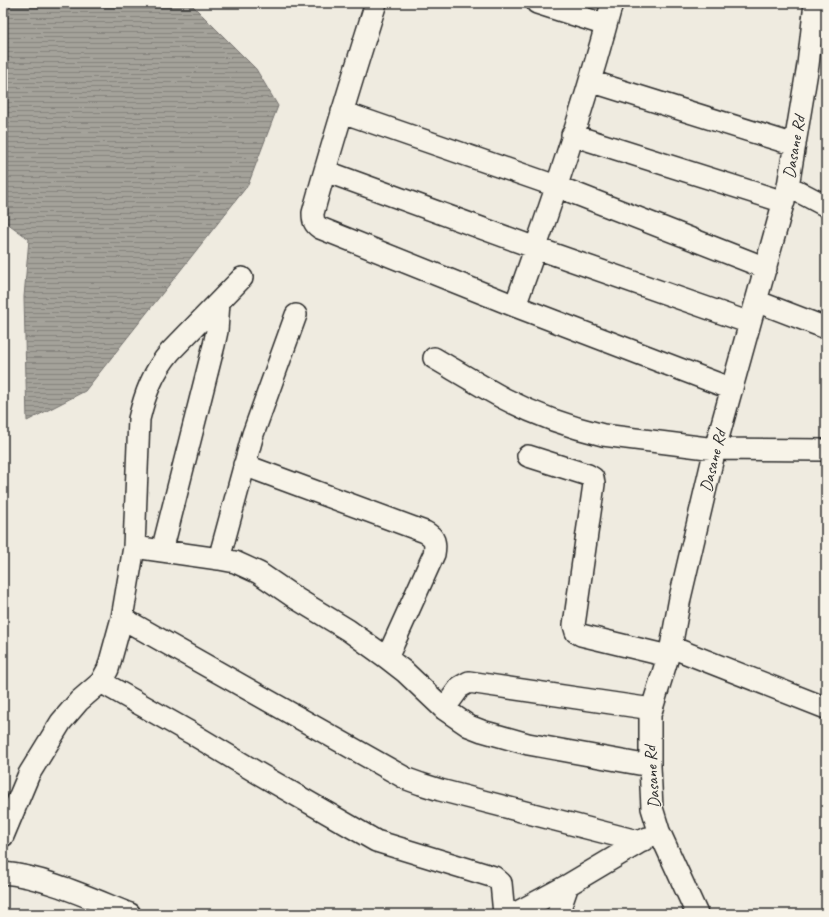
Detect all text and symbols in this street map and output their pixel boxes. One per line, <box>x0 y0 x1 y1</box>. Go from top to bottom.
street label: Dasane Rd <box>778 112 810 180</box>
street label: Dasane Rd <box>695 426 731 494</box>
street label: Dasane Rd <box>639 743 665 809</box>

